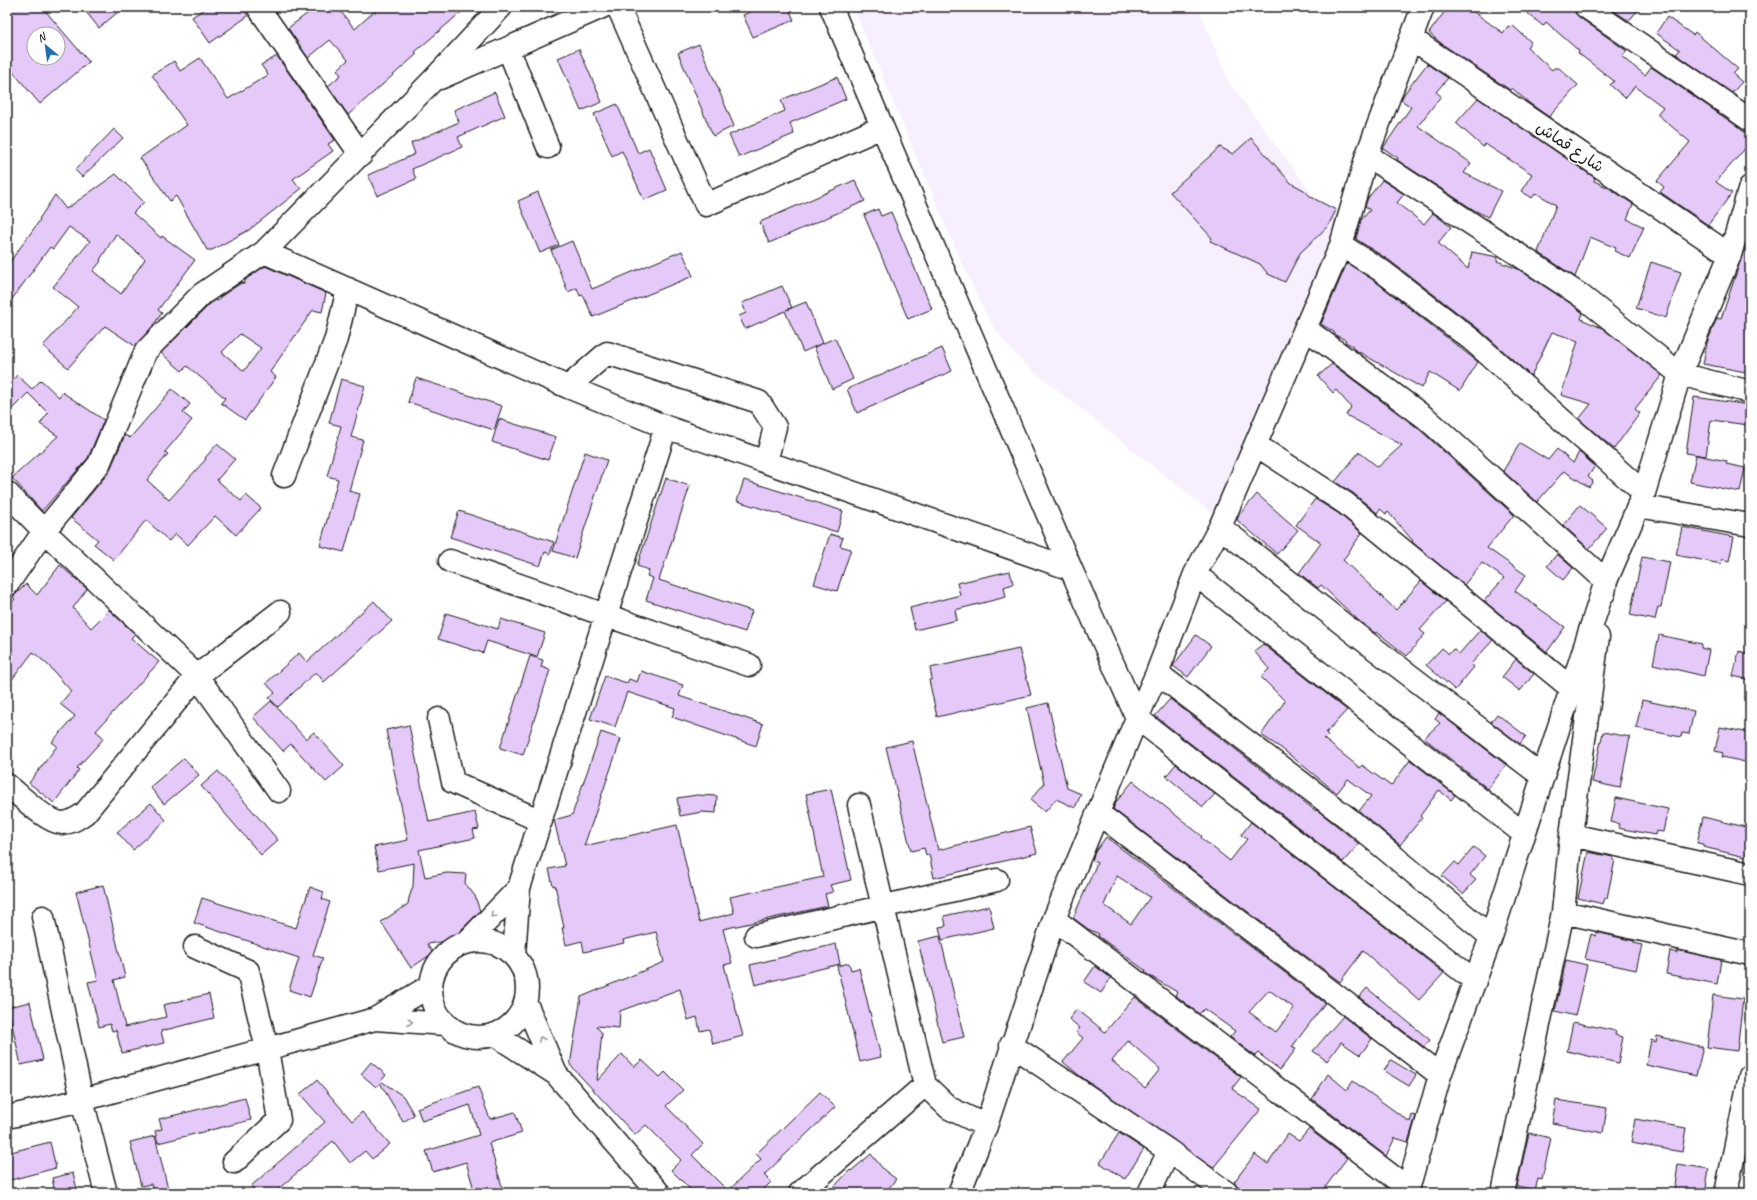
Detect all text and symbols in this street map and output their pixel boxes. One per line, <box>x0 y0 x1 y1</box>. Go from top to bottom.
north arrow <box>26 26 66 66</box>
text: N <box>35 28 49 45</box>
street label: شارع قماش <box>1532 117 1608 178</box>
one-way arrow <box>490 910 498 918</box>
one-way arrow <box>407 1017 413 1026</box>
one-way arrow <box>538 1036 546 1043</box>

